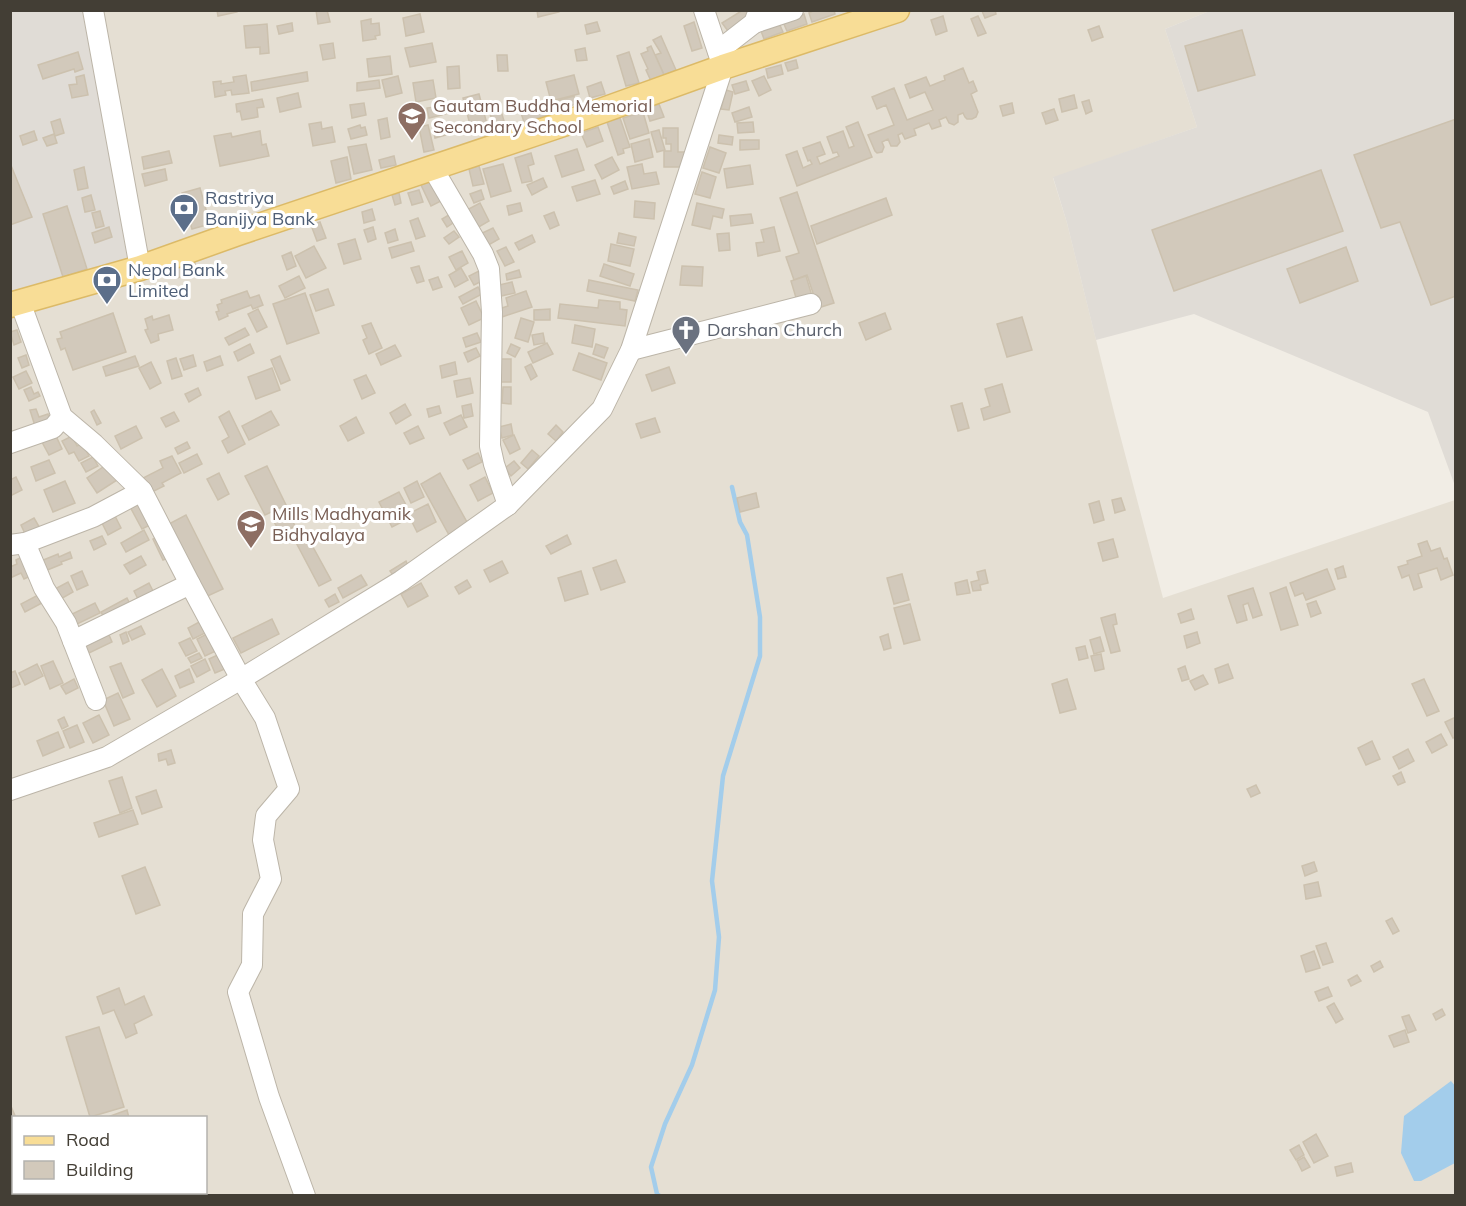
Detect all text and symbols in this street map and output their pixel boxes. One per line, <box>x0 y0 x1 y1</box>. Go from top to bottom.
place label: Gautam Buddha Memorial Secondary School <box>433 94 652 138</box>
school or university icon: Gautam Buddha Memorial Secondary School <box>396 100 428 142</box>
place label: Rastriya Banijya Bank <box>205 186 316 230</box>
bank icon: Rastriya Banijya Bank <box>168 192 200 234</box>
place label: Nepal Bank Limited <box>128 258 225 302</box>
bank icon: Nepal Bank Limited <box>91 264 123 306</box>
church icon: Darshan Church <box>670 314 702 356</box>
place label: Darshan Church <box>707 318 842 341</box>
place label: Mills Madhyamik Bidhyalaya <box>272 502 412 546</box>
school or university icon: Mills Madhyamik Bidhyalaya <box>235 508 267 550</box>
legend <box>12 1116 207 1194</box>
text: Road <box>66 1128 110 1151</box>
text: Building <box>66 1158 134 1181</box>

